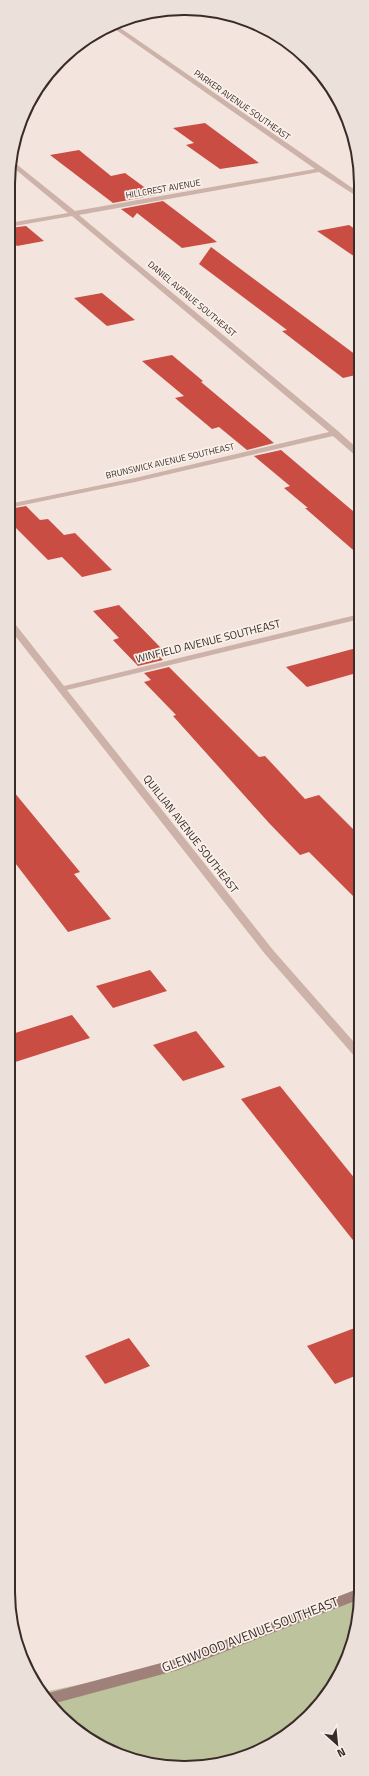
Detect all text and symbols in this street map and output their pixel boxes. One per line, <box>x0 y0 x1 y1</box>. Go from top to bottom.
street label: PARKER AVENUE SOUTHEAST <box>191 66 293 143</box>
street label: HILLCREST AVENUE <box>124 176 201 202</box>
street label: DANIEL AVENUE SOUTHEAST <box>145 258 240 340</box>
street label: BRUNSWICK AVENUE SOUTHEAST <box>104 439 236 482</box>
street label: WINFIELD AVENUE SOUTHEAST <box>134 615 282 667</box>
street label: QUILLIAN AVENUE SOUTHEAST <box>140 771 242 897</box>
street label: GLENWOOD AVENUE SOUTHEAST <box>159 1591 341 1677</box>
north arrow <box>317 1724 357 1764</box>
text: N <box>335 1744 349 1762</box>

